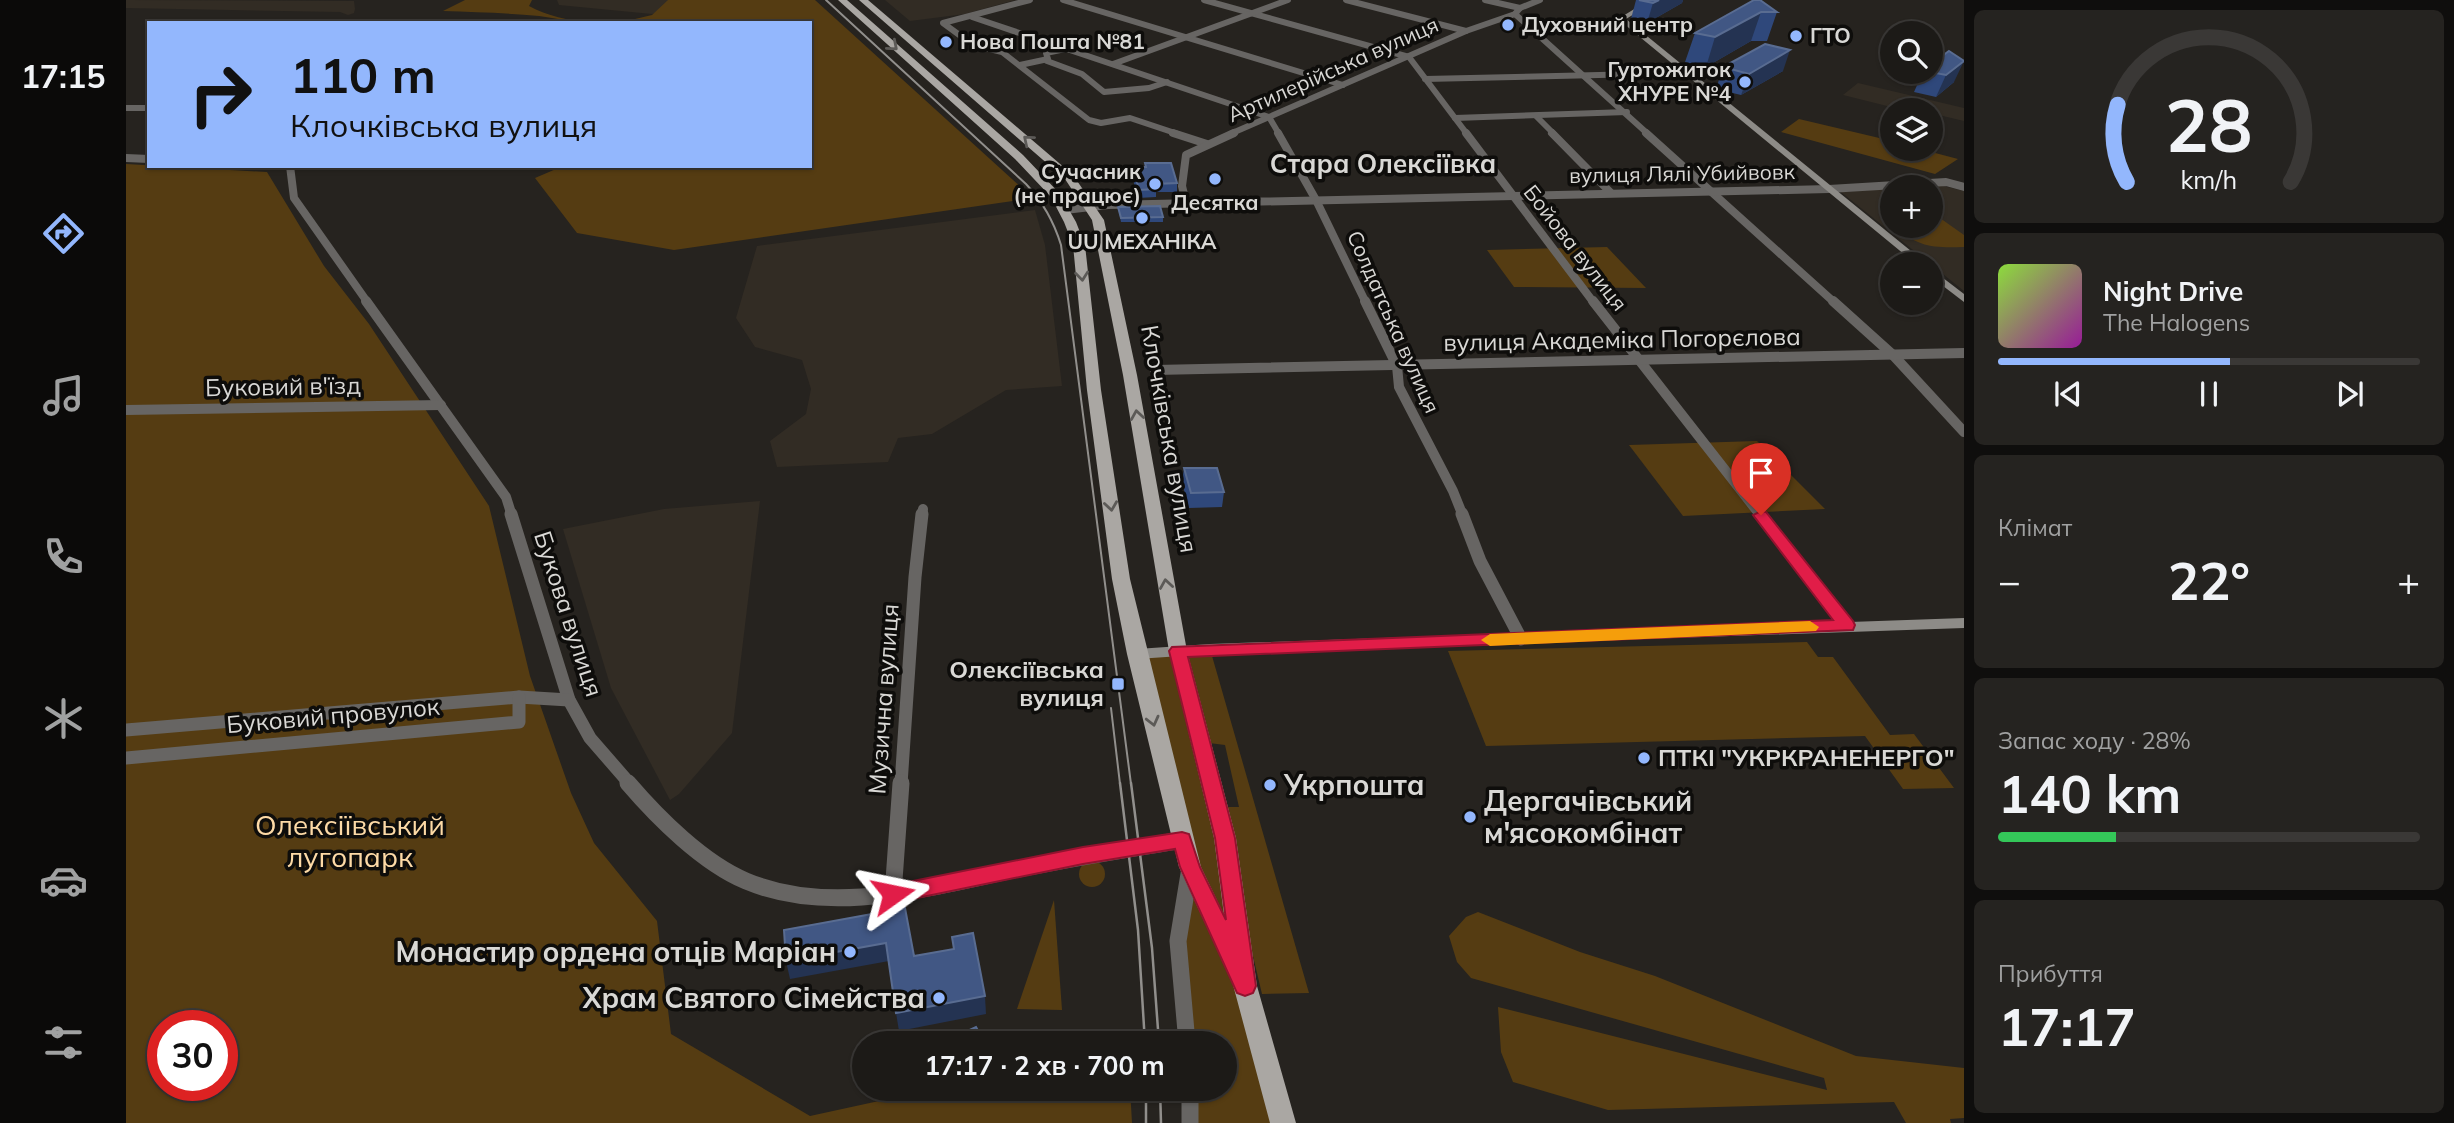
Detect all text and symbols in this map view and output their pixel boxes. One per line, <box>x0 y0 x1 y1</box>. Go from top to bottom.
street label: Артилерійська вулиця <box>1223 11 1442 127</box>
place label: Духовний центр <box>1522 11 1693 37</box>
marker: Духовний центр <box>1500 17 1516 33</box>
map controls <box>1880 21 1943 315</box>
button: search <box>1880 21 1943 84</box>
place label: ГТО <box>1810 22 1851 48</box>
place label: Нова Пошта №81 <box>960 28 1145 54</box>
marker: ГТО <box>1788 28 1804 44</box>
marker: Нова Пошта №81 <box>938 34 954 50</box>
one-way arrow <box>885 37 897 50</box>
text: 110 m <box>290 44 436 105</box>
icon: right <box>175 49 266 140</box>
text: 17:15 <box>21 56 105 96</box>
place label: Гуртожиток ХНУРЕ №4 <box>1608 56 1732 106</box>
marker: Гуртожиток ХНУРЕ №4 <box>1737 74 1753 90</box>
text: 28 <box>2165 80 2253 171</box>
button: layers <box>1880 98 1943 161</box>
text: Клочківська вулиця <box>290 105 597 145</box>
one-way arrow <box>1024 136 1037 148</box>
district label: Стара Олексіївка <box>1270 147 1496 180</box>
place label: Сучасник (не працює) <box>1013 158 1142 208</box>
street label: вулиця Лялі Убийвовк <box>1569 158 1796 188</box>
text: km/h <box>2181 164 2237 195</box>
marker: Десятка <box>1207 171 1223 187</box>
button: + <box>1880 175 1943 238</box>
marker: Сучасник (не працює) <box>1147 176 1163 192</box>
street label: Бойова вулиця <box>1519 179 1633 316</box>
place label: Десятка <box>1171 189 1259 215</box>
icon: directions <box>39 209 88 258</box>
marker: UU МЕХАНІКА <box>1134 210 1150 226</box>
street label: Солдатська вулиця <box>1342 226 1446 417</box>
place label: UU МЕХАНІКА <box>1067 228 1217 254</box>
button: − <box>1880 252 1943 315</box>
one-way arrow <box>1074 270 1089 281</box>
text: Night Drive <box>2103 275 2243 308</box>
text: The Halogens <box>2103 308 2250 337</box>
street label: вулиця Академіка Погорєлова <box>1443 321 1801 357</box>
street label: Клочківська вулиця <box>1135 323 1205 555</box>
street label: Буковий в'їзд <box>205 370 361 402</box>
icon: music <box>39 371 88 420</box>
icon: previous <box>2049 375 2087 413</box>
icon: pause <box>2190 375 2228 413</box>
icon: next <box>2331 375 2369 413</box>
one-way arrow <box>1130 409 1145 421</box>
pin <box>1731 443 1791 515</box>
icon: arrive <box>1742 454 1780 492</box>
one-way arrow <box>1103 500 1118 512</box>
text: Клімат <box>1998 513 2072 542</box>
street label: Букова вулиця <box>528 527 610 700</box>
icon: phone <box>39 532 88 581</box>
text: 22° <box>2168 548 2250 613</box>
text: − <box>1998 557 2021 605</box>
text: + <box>2397 557 2420 605</box>
one-way arrow <box>1159 578 1174 590</box>
street label: Музична вулиця <box>861 603 905 795</box>
place label: Олексіївська вулиця <box>949 654 1104 712</box>
marker: Олексіївська вулиця <box>1110 676 1126 692</box>
street label: Буковий провулок <box>225 691 441 739</box>
icon: climate <box>39 694 88 743</box>
one-way arrow <box>1145 715 1159 727</box>
text: Запас ходу · 28% <box>1998 726 2191 755</box>
place label: ПТКІ "УКРКРАНЕНЕРГО" <box>1658 742 1955 772</box>
marker: ПТКІ "УКРКРАНЕНЕРГО" <box>1636 750 1652 766</box>
text: 140 km <box>1998 761 2181 826</box>
place label: Укрпошта <box>1283 767 1425 802</box>
marker: Укрпошта <box>1262 777 1278 793</box>
place label: Дергачівський м'ясокомбінат <box>1484 783 1692 850</box>
park label: Олексіївський лугопарк <box>255 807 445 874</box>
marker: Дергачівський м'ясокомбінат <box>1462 809 1478 825</box>
icon: car <box>39 856 88 905</box>
position arrow <box>856 857 930 931</box>
place label: Монастир ордена отців Маріан <box>396 934 836 969</box>
marker: Монастир ордена отців Маріан <box>842 944 858 960</box>
text: Прибуття <box>1998 959 2103 988</box>
place label: Храм Святого Сімейства <box>582 980 925 1015</box>
marker: Храм Святого Сімейства <box>931 990 947 1006</box>
text: 17:17 <box>1998 994 2136 1059</box>
speed limit sign: 30 <box>147 1010 238 1101</box>
icon: filters <box>39 1018 88 1067</box>
text: 17:17 · 2 хв · 700 m <box>924 1049 1165 1082</box>

